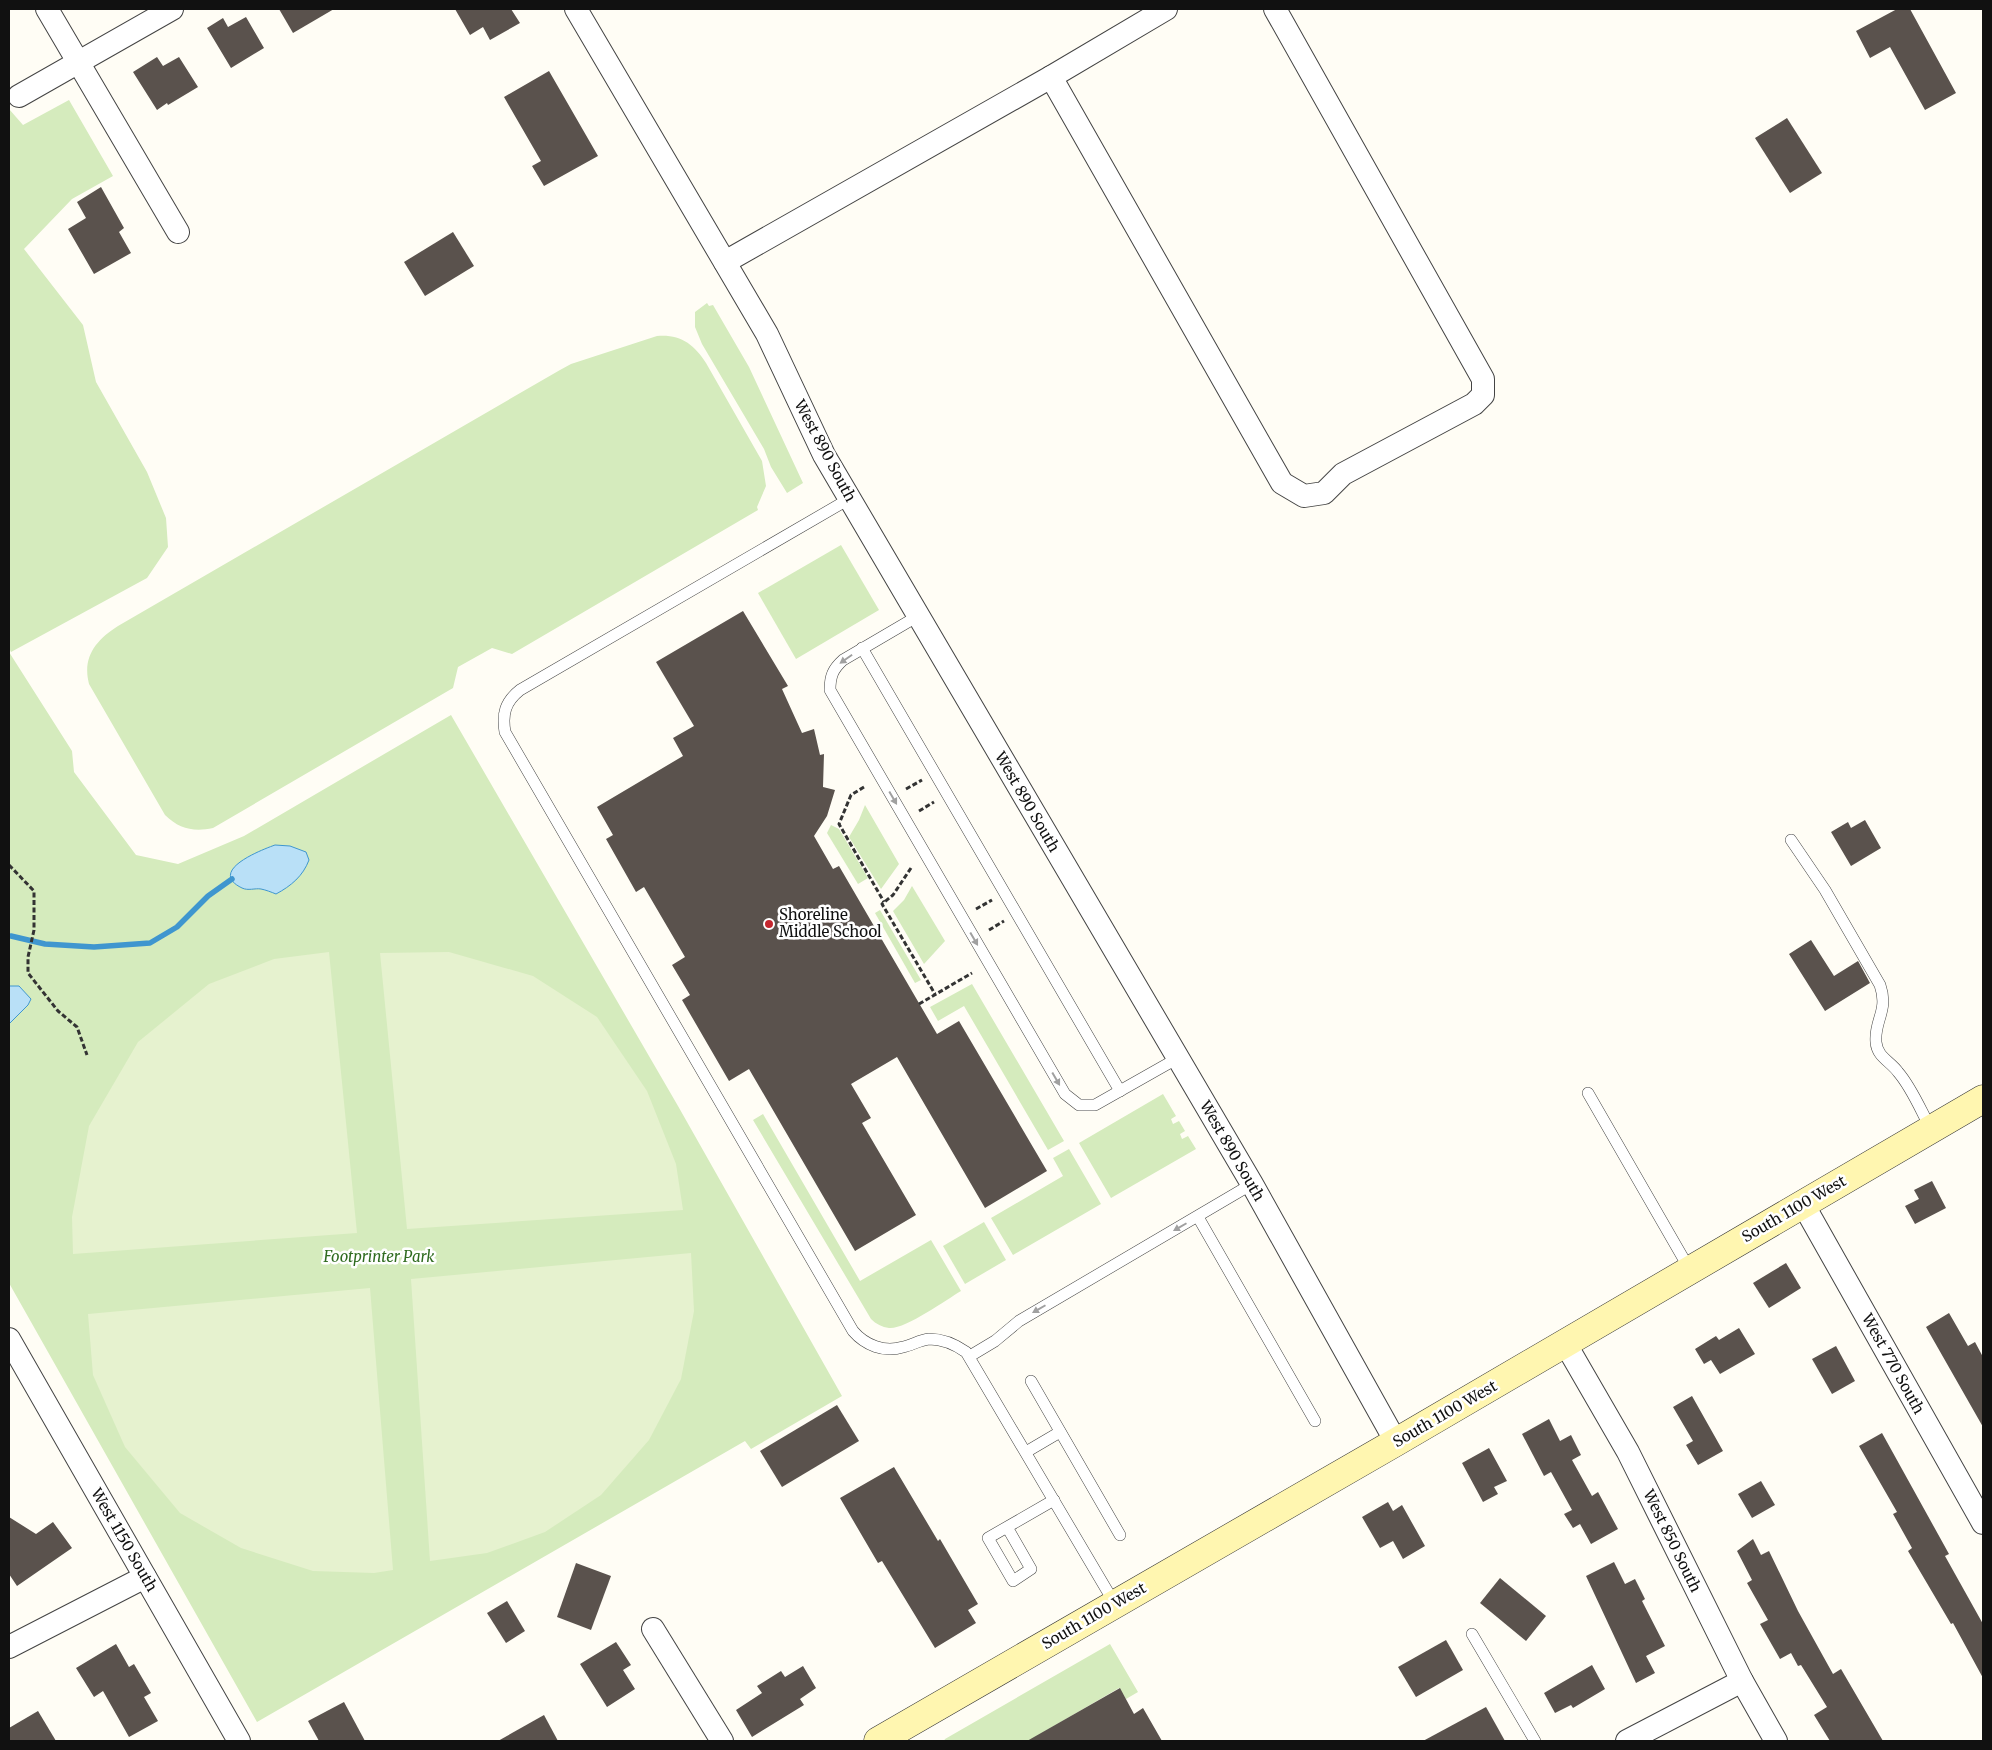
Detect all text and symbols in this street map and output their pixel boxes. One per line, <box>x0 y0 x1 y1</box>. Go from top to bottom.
street label: West 890 South <box>790 396 860 505</box>
one-way arrow <box>839 654 853 663</box>
street label: West 890 South <box>991 747 1064 855</box>
one-way arrow <box>888 791 897 805</box>
place label: Shoreline Middle School <box>779 905 882 941</box>
marker: Shoreline Middle School <box>763 918 775 930</box>
one-way arrow <box>970 931 978 946</box>
one-way arrow <box>1052 1071 1060 1086</box>
street label: West 890 South <box>1196 1096 1269 1204</box>
street label: South 1100 West <box>1738 1171 1849 1246</box>
one-way arrow <box>1174 1223 1187 1232</box>
park label: Footprinter Park <box>322 1247 435 1266</box>
one-way arrow <box>1033 1304 1046 1313</box>
street label: West 770 South <box>1858 1309 1929 1417</box>
street label: South 1100 West <box>1389 1376 1500 1451</box>
street label: West 1150 South <box>87 1484 162 1595</box>
street label: West 850 South <box>1639 1485 1706 1595</box>
street label: South 1100 West <box>1038 1578 1149 1653</box>

